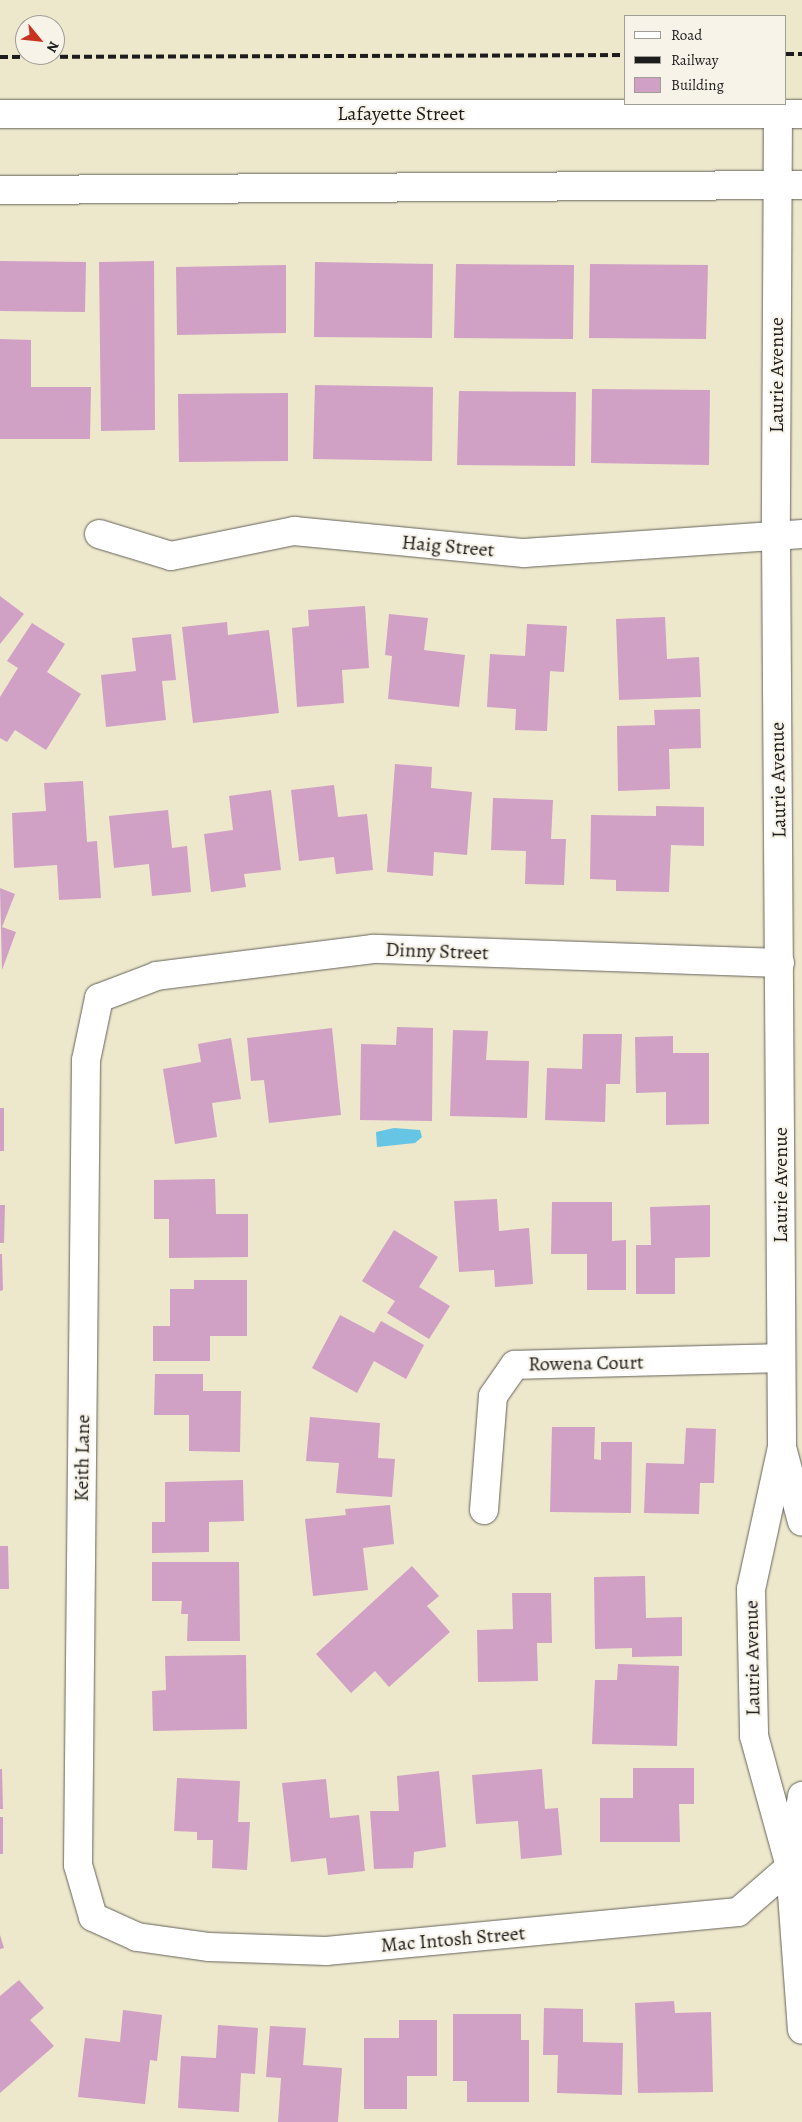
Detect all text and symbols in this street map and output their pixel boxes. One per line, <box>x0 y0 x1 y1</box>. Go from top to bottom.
north arrow <box>15 15 65 65</box>
legend <box>624 15 787 105</box>
text: Road <box>671 25 702 45</box>
text: N <box>42 38 64 56</box>
text: Railway <box>671 50 718 70</box>
text: Building <box>671 75 724 95</box>
street label: Lafayette Street <box>337 101 465 125</box>
street label: Laurie Avenue <box>764 317 788 433</box>
street label: Haig Street <box>401 530 495 562</box>
street label: Laurie Avenue <box>765 722 791 838</box>
street label: Dinny Street <box>385 937 489 965</box>
street label: Laurie Avenue <box>768 1127 792 1243</box>
street label: Rowena Court <box>528 1350 644 1376</box>
street label: Keith Lane <box>69 1414 95 1502</box>
street label: Laurie Avenue <box>739 1600 765 1716</box>
street label: Mac Intosh Street <box>380 1921 526 1957</box>

